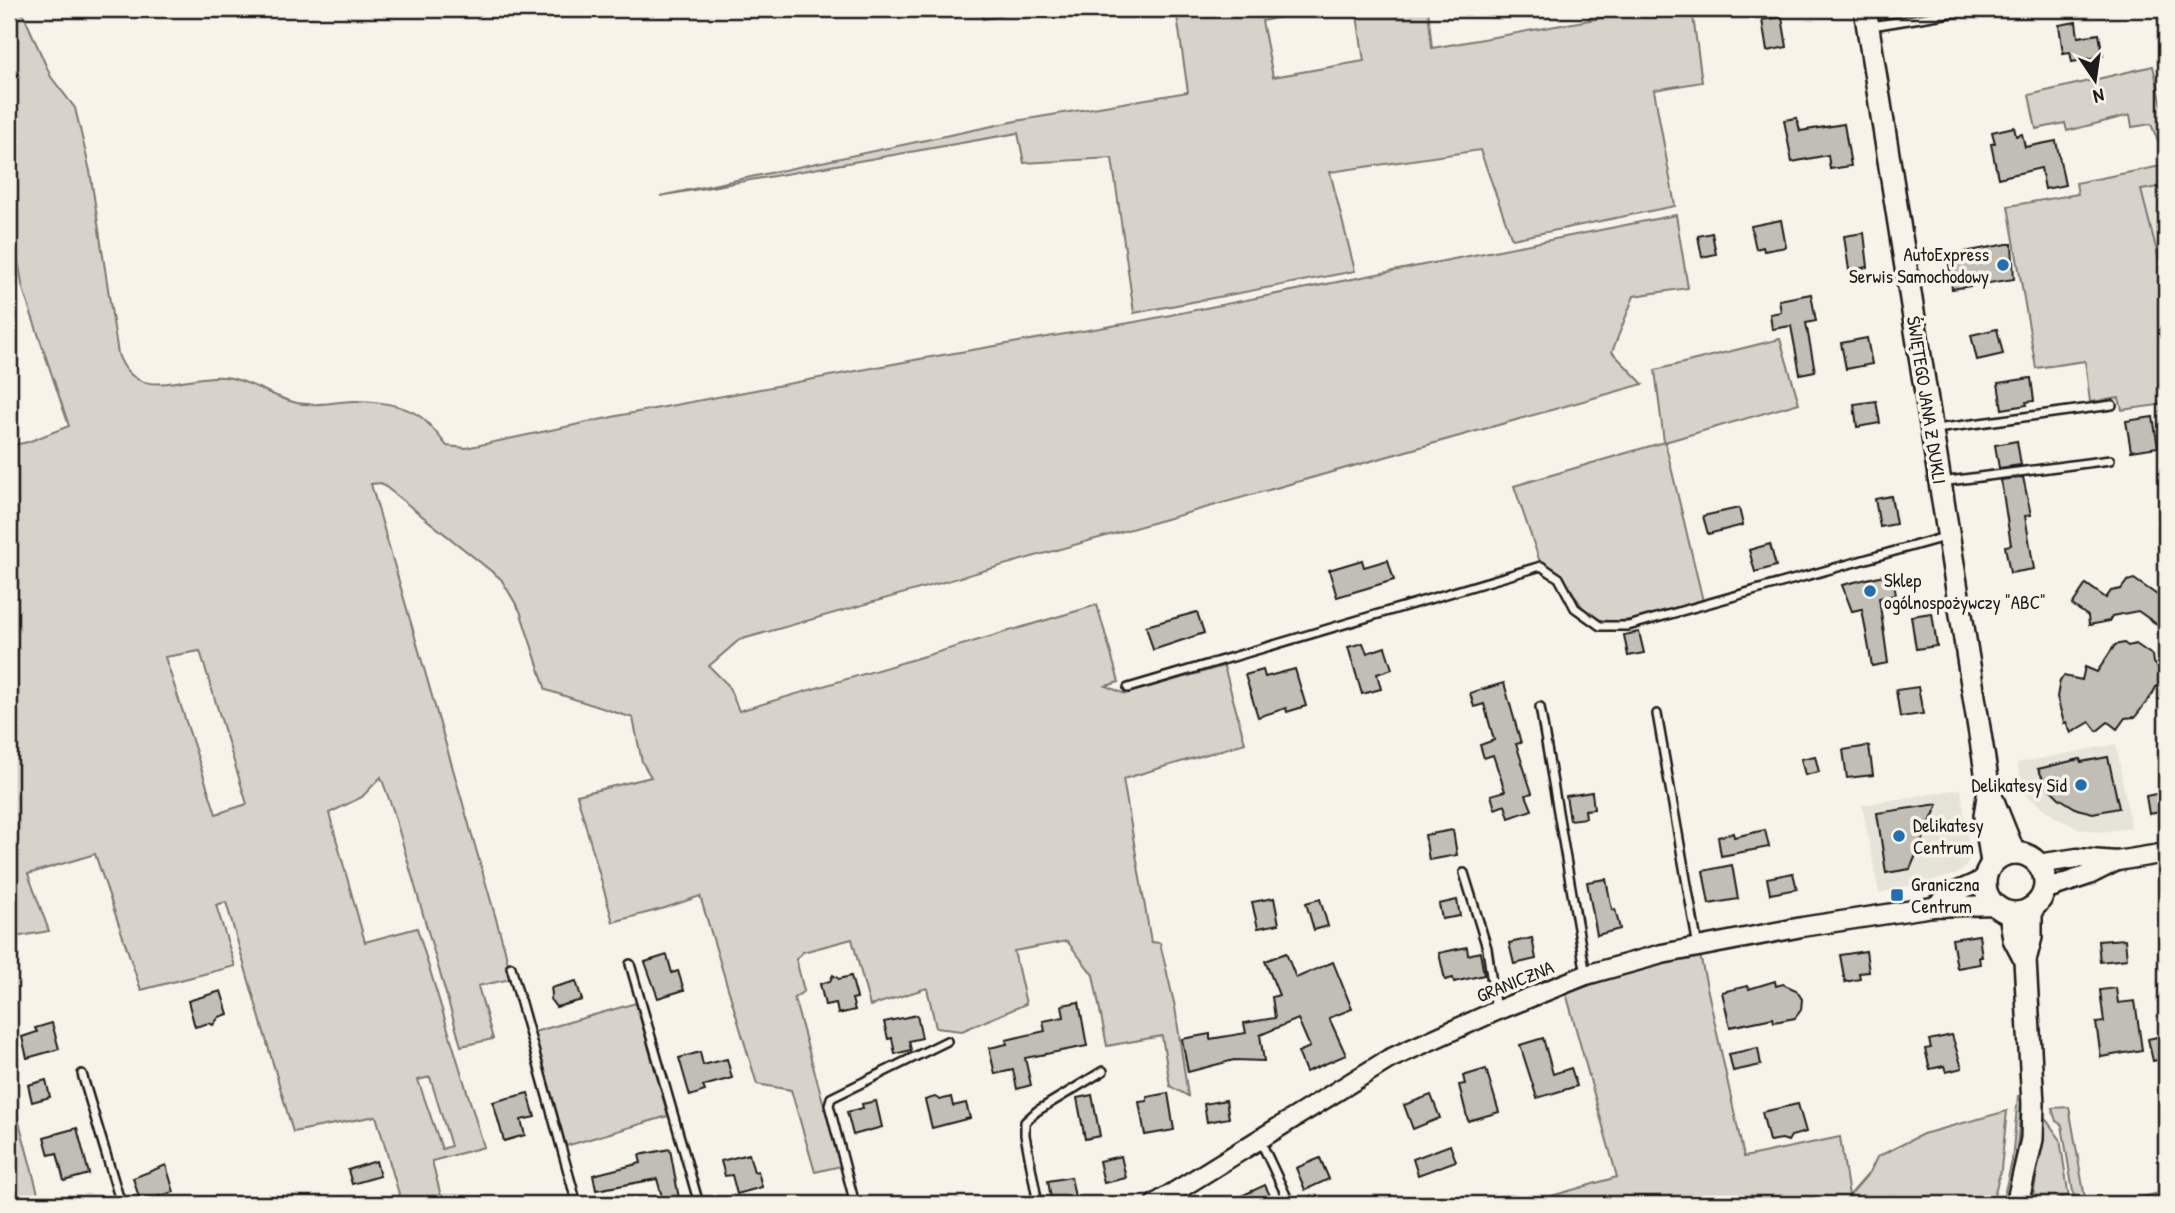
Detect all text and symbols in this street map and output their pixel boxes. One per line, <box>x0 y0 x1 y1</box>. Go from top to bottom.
north arrow <box>2060 46 2130 116</box>
text: N <box>2091 83 2107 110</box>
place label: AutoExpress Serwis Samochodowy <box>1849 241 1989 289</box>
marker: AutoExpress Serwis Samochodowy <box>1995 257 2011 273</box>
street label: ŚWIĘTEGO JANA Z DUKLI <box>1901 314 1953 486</box>
place label: Sklep ogólnospożywczy "ABC" <box>1884 567 2046 615</box>
marker: Sklep ogólnospożywczy "ABC" <box>1862 583 1878 599</box>
place label: Delikatesy Sid <box>1972 772 2068 798</box>
marker: Delikatesy Sid <box>2073 777 2089 793</box>
place label: Delikatesy Centrum <box>1913 812 1984 860</box>
marker: Delikatesy Centrum <box>1891 828 1907 844</box>
place label: Graniczna Centrum <box>1911 871 1980 919</box>
marker: Graniczna Centrum <box>1889 887 1905 903</box>
street label: GRANICZNA <box>1473 954 1557 1008</box>

